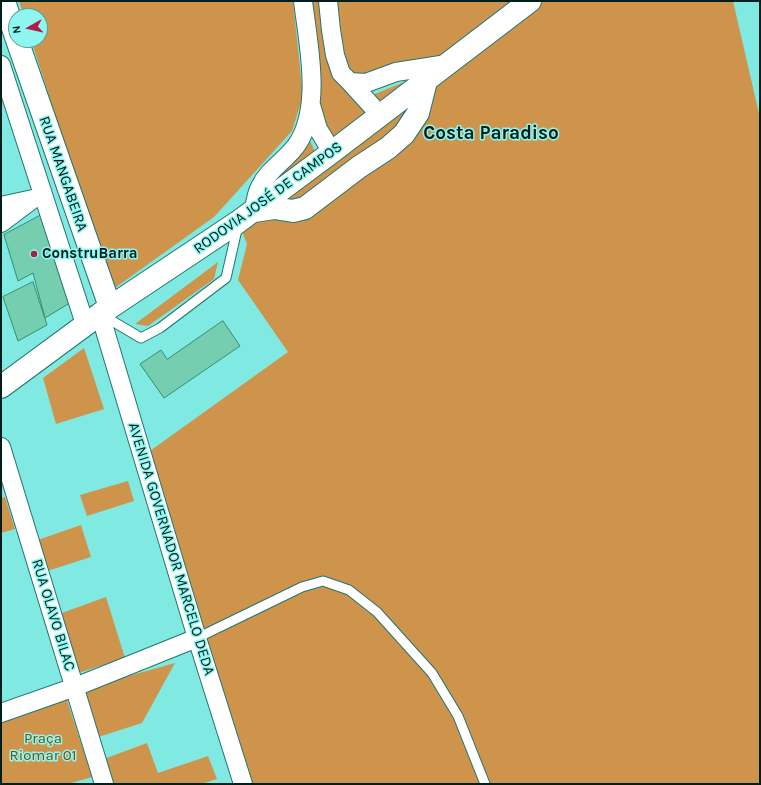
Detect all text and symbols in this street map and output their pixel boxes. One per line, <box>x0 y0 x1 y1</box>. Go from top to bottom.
north arrow <box>8 8 48 48</box>
text: N <box>10 25 24 34</box>
street label: RUA MANGABEIRA <box>35 114 91 234</box>
district label: Costa Paradiso <box>423 123 559 145</box>
street label: RODOVIA JOSÉ DE CAMPOS <box>190 138 346 258</box>
place label: ConstruBarra <box>42 245 138 263</box>
marker: ConstruBarra <box>29 249 39 259</box>
street label: AVENIDA GOVERNADOR MARCELO DEDA <box>124 420 218 678</box>
street label: RUA OLAVO BILAC <box>27 557 79 673</box>
park label: Praça Riomar 01 <box>10 730 76 765</box>

